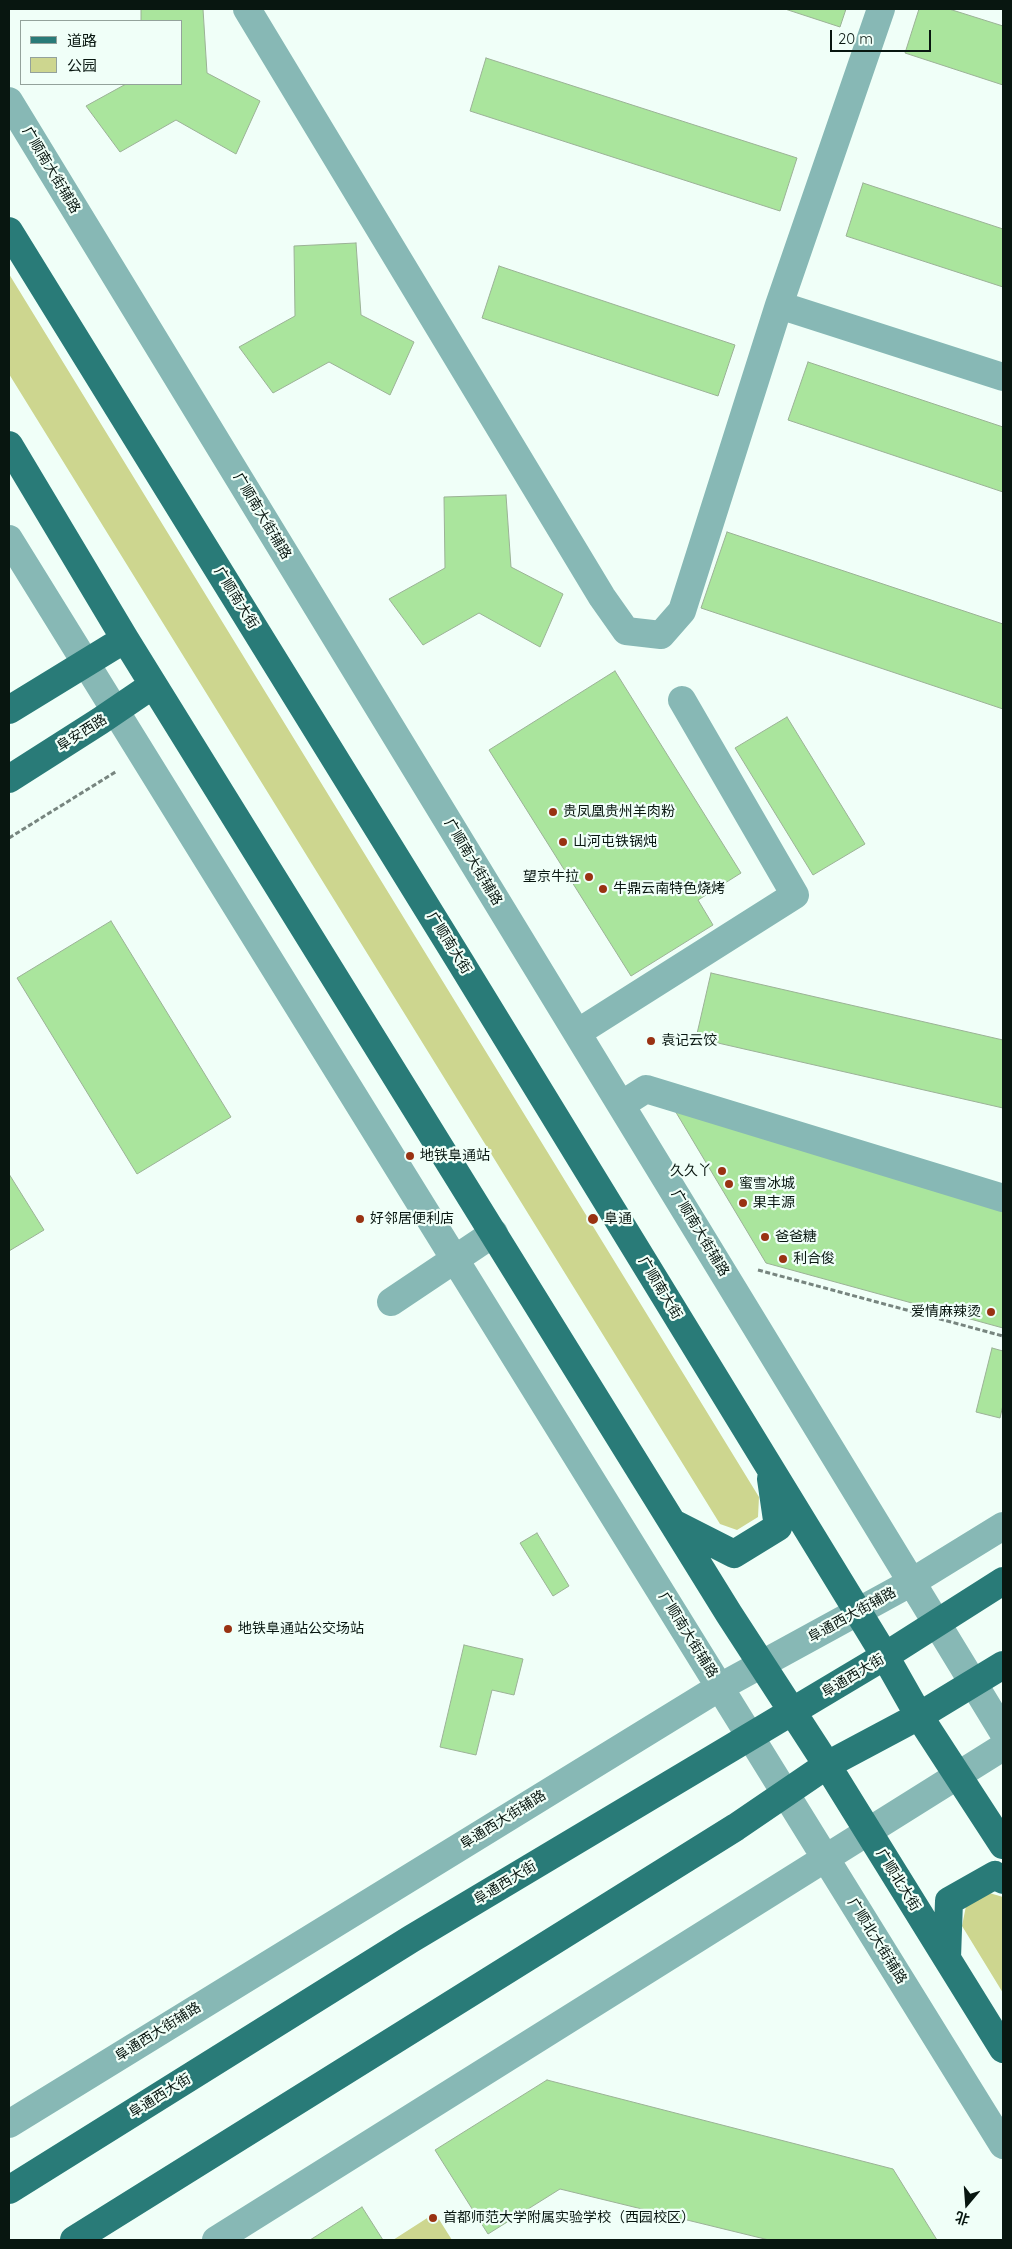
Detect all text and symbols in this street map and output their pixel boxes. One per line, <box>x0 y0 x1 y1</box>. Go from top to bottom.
legend <box>20 20 182 85</box>
scale bar <box>832 20 933 52</box>
text: 20 m <box>838 29 873 48</box>
text: 道路 <box>67 31 97 50</box>
text: 公园 <box>67 56 97 75</box>
street label: 广顺南大街辅路 <box>19 124 83 216</box>
street label: 广顺南大街辅路 <box>230 470 294 562</box>
street label: 广顺南大街 <box>210 564 262 632</box>
street label: 阜安西路 <box>54 711 110 755</box>
place label: 贵凤凰贵州羊肉粉 <box>563 804 675 820</box>
marker: 贵凤凰贵州羊肉粉 <box>547 806 559 818</box>
street label: 广顺南大街辅路 <box>441 816 505 908</box>
place label: 山河屯铁锅炖 <box>573 834 657 850</box>
marker: 山河屯铁锅炖 <box>557 836 569 848</box>
place label: 望京牛拉 <box>523 869 579 885</box>
marker: 望京牛拉 <box>583 871 595 883</box>
place label: 牛鼎云南特色烧烤 <box>613 881 725 897</box>
marker: 牛鼎云南特色烧烤 <box>597 883 609 895</box>
street label: 广顺南大街 <box>423 909 475 977</box>
place label: 袁记云饺 <box>661 1033 717 1049</box>
marker: 袁记云饺 <box>645 1035 657 1047</box>
place label: 地铁阜通站 <box>420 1148 490 1164</box>
marker: 地铁阜通站 <box>404 1150 416 1162</box>
place label: 久久丫 <box>670 1163 712 1179</box>
marker: 久久丫 <box>716 1165 728 1177</box>
place label: 蜜雪冰城 <box>739 1176 795 1192</box>
marker: 蜜雪冰城 <box>723 1178 735 1190</box>
street label: 广顺南大街辅路 <box>668 1187 732 1279</box>
place label: 果丰源 <box>753 1195 795 1211</box>
marker: 果丰源 <box>737 1197 749 1209</box>
place label: 好邻居便利店 <box>370 1211 454 1227</box>
place label: 阜通 <box>604 1211 632 1227</box>
marker: 阜通 <box>586 1212 600 1226</box>
marker: 好邻居便利店 <box>354 1213 366 1225</box>
place label: 爸爸糖 <box>775 1229 817 1245</box>
marker: 爸爸糖 <box>759 1231 771 1243</box>
place label: 利合俊 <box>793 1251 835 1267</box>
marker: 利合俊 <box>777 1253 789 1265</box>
street label: 广顺南大街 <box>635 1254 685 1322</box>
place label: 爱情麻辣烫 <box>911 1304 981 1320</box>
marker: 爱情麻辣烫 <box>985 1306 997 1318</box>
street label: 阜通西大街辅路 <box>805 1584 899 1646</box>
street label: 广顺南大街辅路 <box>655 1589 721 1681</box>
place label: 地铁阜通站公交场站 <box>238 1621 364 1637</box>
marker: 地铁阜通站公交场站 <box>222 1623 234 1635</box>
street label: 阜通西大街 <box>819 1651 887 1701</box>
street label: 阜通西大街辅路 <box>457 1787 549 1853</box>
street label: 广顺北大街 <box>872 1846 924 1914</box>
street label: 阜通西大街 <box>471 1858 539 1908</box>
street label: 广顺北大街辅路 <box>844 1895 910 1987</box>
street label: 阜通西大街辅路 <box>112 1999 204 2065</box>
street label: 阜通西大街 <box>126 2070 194 2122</box>
north arrow <box>942 2179 992 2229</box>
text: 北 <box>953 2208 972 2229</box>
place label: 首都师范大学附属实验学校（西园校区） <box>443 2210 695 2226</box>
marker: 首都师范大学附属实验学校（西园校区） <box>427 2212 439 2224</box>

